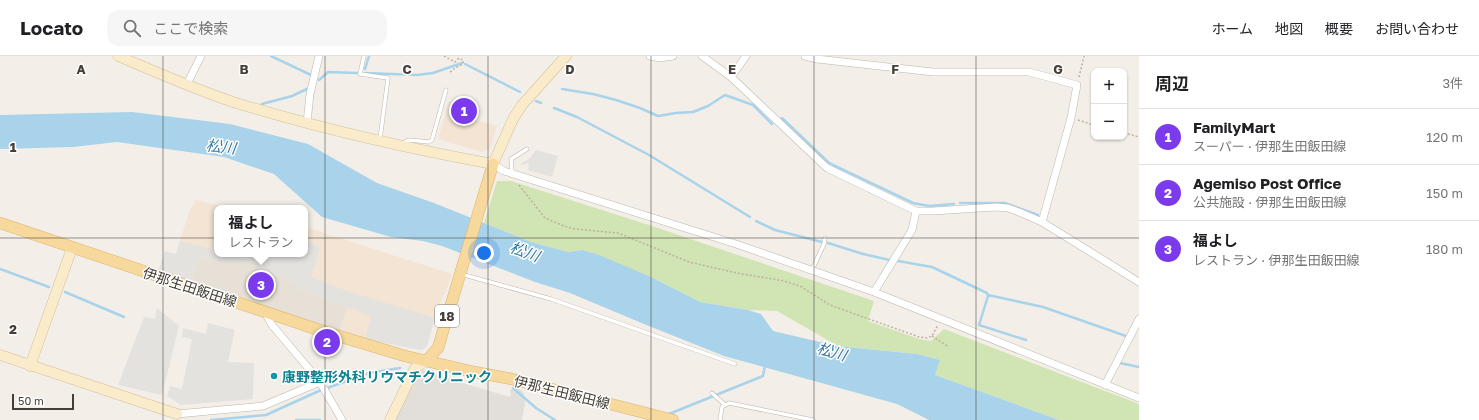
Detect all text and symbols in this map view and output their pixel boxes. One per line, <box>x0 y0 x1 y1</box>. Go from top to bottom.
search box <box>107 10 387 46</box>
text: Locato <box>20 16 83 39</box>
icon: search <box>121 17 143 39</box>
text: ここで検索 <box>153 19 228 37</box>
text: ホーム <box>1211 20 1253 37</box>
text: 地図 <box>1275 20 1303 37</box>
text: 概要 <box>1325 20 1353 37</box>
text: お問い合わせ <box>1375 20 1459 37</box>
text: A <box>76 61 86 77</box>
text: B <box>239 61 249 77</box>
text: C <box>402 61 412 77</box>
text: D <box>565 61 575 77</box>
text: E <box>728 61 736 77</box>
text: F <box>891 61 899 77</box>
text: G <box>1053 61 1063 77</box>
map controls <box>1091 68 1127 140</box>
button: + <box>1091 68 1127 104</box>
text: 周辺 <box>1155 73 1189 94</box>
text: 3件 <box>1442 75 1463 91</box>
pin: 1 <box>451 96 477 126</box>
button: − <box>1091 104 1127 140</box>
text: FamilyMart <box>1193 118 1275 136</box>
text: 1 <box>1165 129 1171 145</box>
text: 120 m <box>1426 129 1463 145</box>
water label: 松川 <box>205 135 239 157</box>
text: スーパー · 伊那生田飯田線 <box>1193 138 1346 154</box>
text: 1 <box>10 139 17 155</box>
text: Agemiso Post Office <box>1193 174 1341 192</box>
text: 2 <box>1164 185 1172 201</box>
text: 150 m <box>1426 185 1463 201</box>
text: 公共施設 · 伊那生田飯田線 <box>1193 194 1346 210</box>
popup <box>214 205 308 257</box>
text: 福よし <box>228 213 274 231</box>
text: 福よし <box>1193 231 1238 249</box>
text: レストラン <box>228 234 294 250</box>
water label: 松川 <box>508 237 544 265</box>
text: 3 <box>1164 241 1172 257</box>
text: 180 m <box>1426 241 1463 257</box>
your location <box>474 243 494 263</box>
text: レストラン · 伊那生田飯田線 <box>1193 252 1359 268</box>
street label: 伊那生田飯田線 <box>141 264 239 310</box>
pin: 3 <box>248 270 274 300</box>
road number: 18 <box>435 305 459 327</box>
text: 2 <box>9 321 17 337</box>
pin: 2 <box>314 327 340 357</box>
water label: 松川 <box>815 338 851 364</box>
place label: 康野整形外科リウマチクリニック <box>282 368 492 385</box>
marker: 康野整形外科リウマチクリニック <box>269 371 279 381</box>
street label: 伊那生田飯田線 <box>512 372 612 412</box>
scale bar <box>12 392 74 411</box>
text: 50 m <box>18 394 44 407</box>

